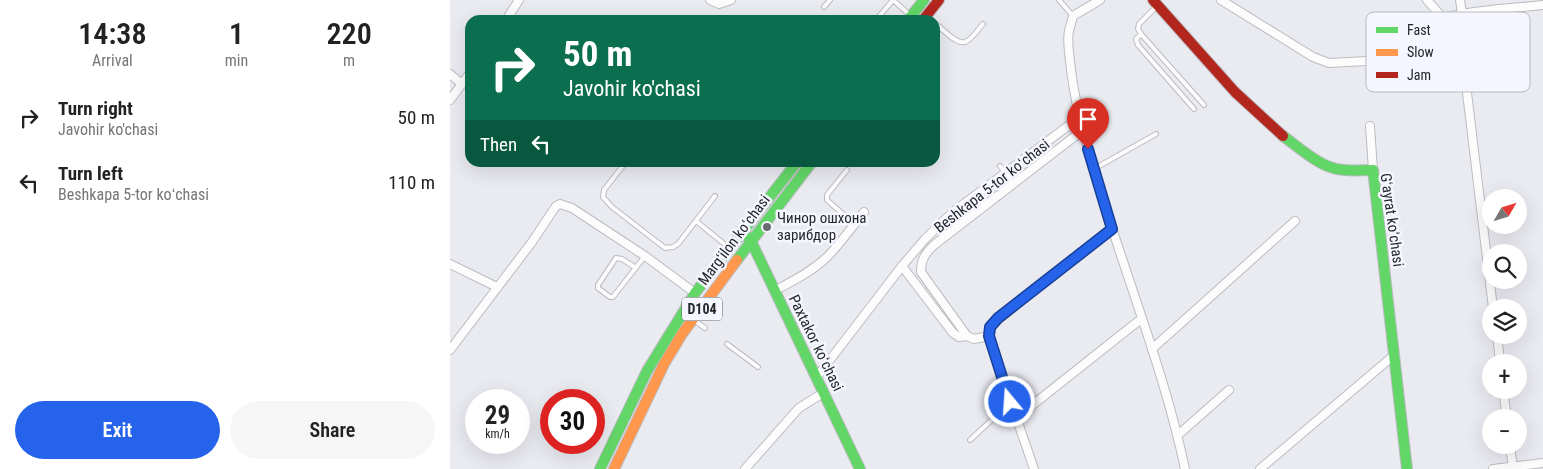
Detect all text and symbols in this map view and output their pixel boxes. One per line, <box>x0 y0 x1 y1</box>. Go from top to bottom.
legend <box>1366 12 1530 92</box>
text: 14:38 <box>78 16 147 51</box>
text: 1 <box>229 16 244 51</box>
text: 220 <box>326 16 372 51</box>
text: Fast <box>1407 22 1431 38</box>
text: 50 m <box>563 34 632 75</box>
icon: right <box>480 35 545 100</box>
text: Slow <box>1407 44 1434 60</box>
text: Arrival <box>92 51 133 70</box>
text: min <box>225 51 248 70</box>
text: m <box>343 51 355 70</box>
text: Jam <box>1407 67 1431 83</box>
text: Javohir ko'chasi <box>563 76 701 101</box>
text: Turn right <box>58 97 133 120</box>
pin <box>1067 98 1109 149</box>
icon: right <box>15 104 43 132</box>
icon: arrive <box>1074 105 1102 133</box>
text: 50 m <box>398 106 435 129</box>
text: Javohir ko'chasi <box>58 120 158 139</box>
icon: left <box>527 130 555 158</box>
text: Then <box>480 133 517 156</box>
street label: Beshkapa 5-tor koʻchasi <box>931 135 1053 237</box>
text: Turn left <box>58 162 123 185</box>
icon: left <box>15 169 43 197</box>
text: 110 m <box>388 171 435 194</box>
street label: Gʻayrat koʻchasi <box>1377 172 1407 268</box>
text: Beshkapa 5-tor koʻchasi <box>58 185 209 204</box>
north arrow <box>1482 189 1528 234</box>
map controls <box>1482 189 1527 454</box>
street label: Margʻilon koʻchasi <box>694 191 774 289</box>
place label: Чинор ошхона зарибдор <box>777 209 867 244</box>
marker: Чинор ошхона зарибдор <box>761 221 773 233</box>
button: search <box>1482 244 1527 289</box>
street label: Paxtakor koʻchasi <box>785 292 847 394</box>
road number: D104 <box>682 298 722 320</box>
button: layers <box>1482 299 1527 344</box>
button: + <box>1482 354 1527 399</box>
position arrow <box>983 375 1035 427</box>
speed limit sign: 30 <box>540 389 605 454</box>
button: Exit <box>15 401 220 459</box>
button: Share <box>230 401 435 459</box>
text: 29 <box>485 401 510 430</box>
button: − <box>1482 409 1527 454</box>
text: km/h <box>485 427 510 441</box>

